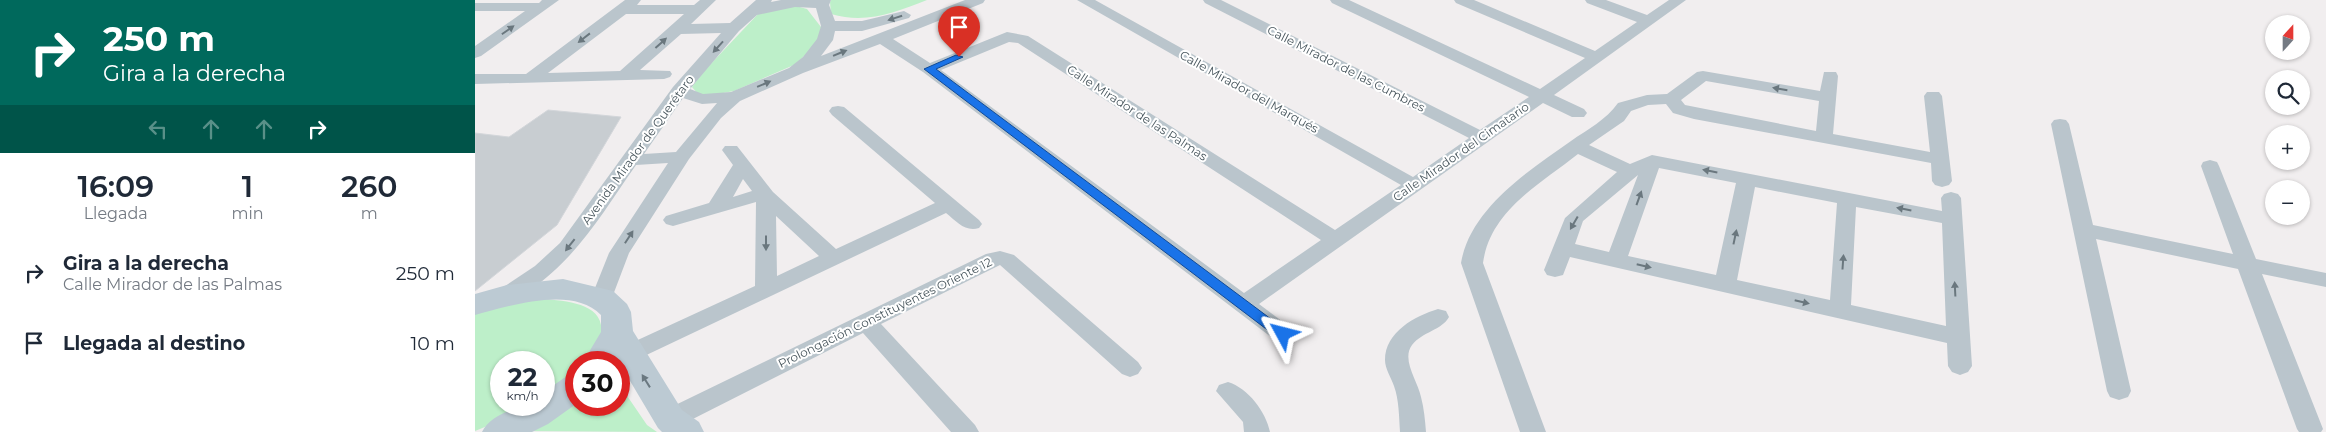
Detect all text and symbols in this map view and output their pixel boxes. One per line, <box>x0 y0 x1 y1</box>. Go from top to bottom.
pin <box>938 6 980 57</box>
icon: arrive <box>945 13 973 41</box>
one-way arrow <box>887 15 902 23</box>
north arrow <box>2265 15 2310 60</box>
map controls <box>2265 15 2310 225</box>
text: 250 m <box>103 17 215 60</box>
icon: right <box>20 20 85 85</box>
street label: Calle Mirador de las Cumbres <box>1265 22 1428 115</box>
one-way arrow <box>501 25 515 35</box>
one-way arrow <box>578 33 591 44</box>
one-way arrow <box>654 37 666 49</box>
one-way arrow <box>712 40 724 52</box>
street label: Calle Mirador del Marqués <box>1177 47 1321 136</box>
one-way arrow <box>833 49 848 57</box>
text: Gira a la derecha <box>103 60 286 87</box>
street label: Calle Mirador de las Palmas <box>1064 62 1210 164</box>
button: search <box>2265 70 2310 115</box>
street label: Avenida Mirador de Querétaro <box>578 72 697 227</box>
one-way arrow <box>757 80 772 88</box>
one-way arrow <box>1771 84 1787 92</box>
street label: Calle Mirador del Cimatario <box>1390 99 1532 204</box>
icon: left <box>144 115 172 143</box>
icon: ahead <box>197 115 225 143</box>
icon: ahead <box>250 115 278 143</box>
icon: right <box>303 115 331 143</box>
button: + <box>2265 125 2310 170</box>
one-way arrow <box>1702 167 1718 175</box>
text: 16:09 <box>77 168 154 205</box>
text: 1 <box>242 168 253 205</box>
text: 260 <box>341 168 398 205</box>
button: − <box>2265 180 2310 225</box>
one-way arrow <box>1635 190 1643 205</box>
text: Llegada <box>84 204 148 223</box>
text: min <box>231 204 264 223</box>
text: m <box>361 204 378 223</box>
one-way arrow <box>1896 205 1912 213</box>
one-way arrow <box>1569 216 1578 229</box>
one-way arrow <box>1731 230 1739 245</box>
one-way arrow <box>625 231 634 244</box>
one-way arrow <box>762 236 770 252</box>
one-way arrow <box>564 238 575 251</box>
text: Gira a la derecha <box>63 252 229 275</box>
street label: Prolongación Constituyentes Oriente 12 <box>775 254 994 371</box>
one-way arrow <box>1839 254 1847 270</box>
icon: right <box>20 259 48 287</box>
text: 250 m <box>396 262 455 285</box>
one-way arrow <box>1636 263 1652 271</box>
text: Calle Mirador de las Palmas <box>63 275 282 294</box>
one-way arrow <box>1951 280 1959 296</box>
one-way arrow <box>1795 298 1810 306</box>
position arrow <box>1256 307 1308 359</box>
icon: arrive <box>20 329 48 357</box>
text: Llegada al destino <box>63 332 245 355</box>
text: 10 m <box>410 332 455 355</box>
speed limit sign: 30 <box>565 351 630 416</box>
text: 22 <box>508 362 537 392</box>
one-way arrow <box>642 374 651 388</box>
text: km/h <box>506 388 539 403</box>

